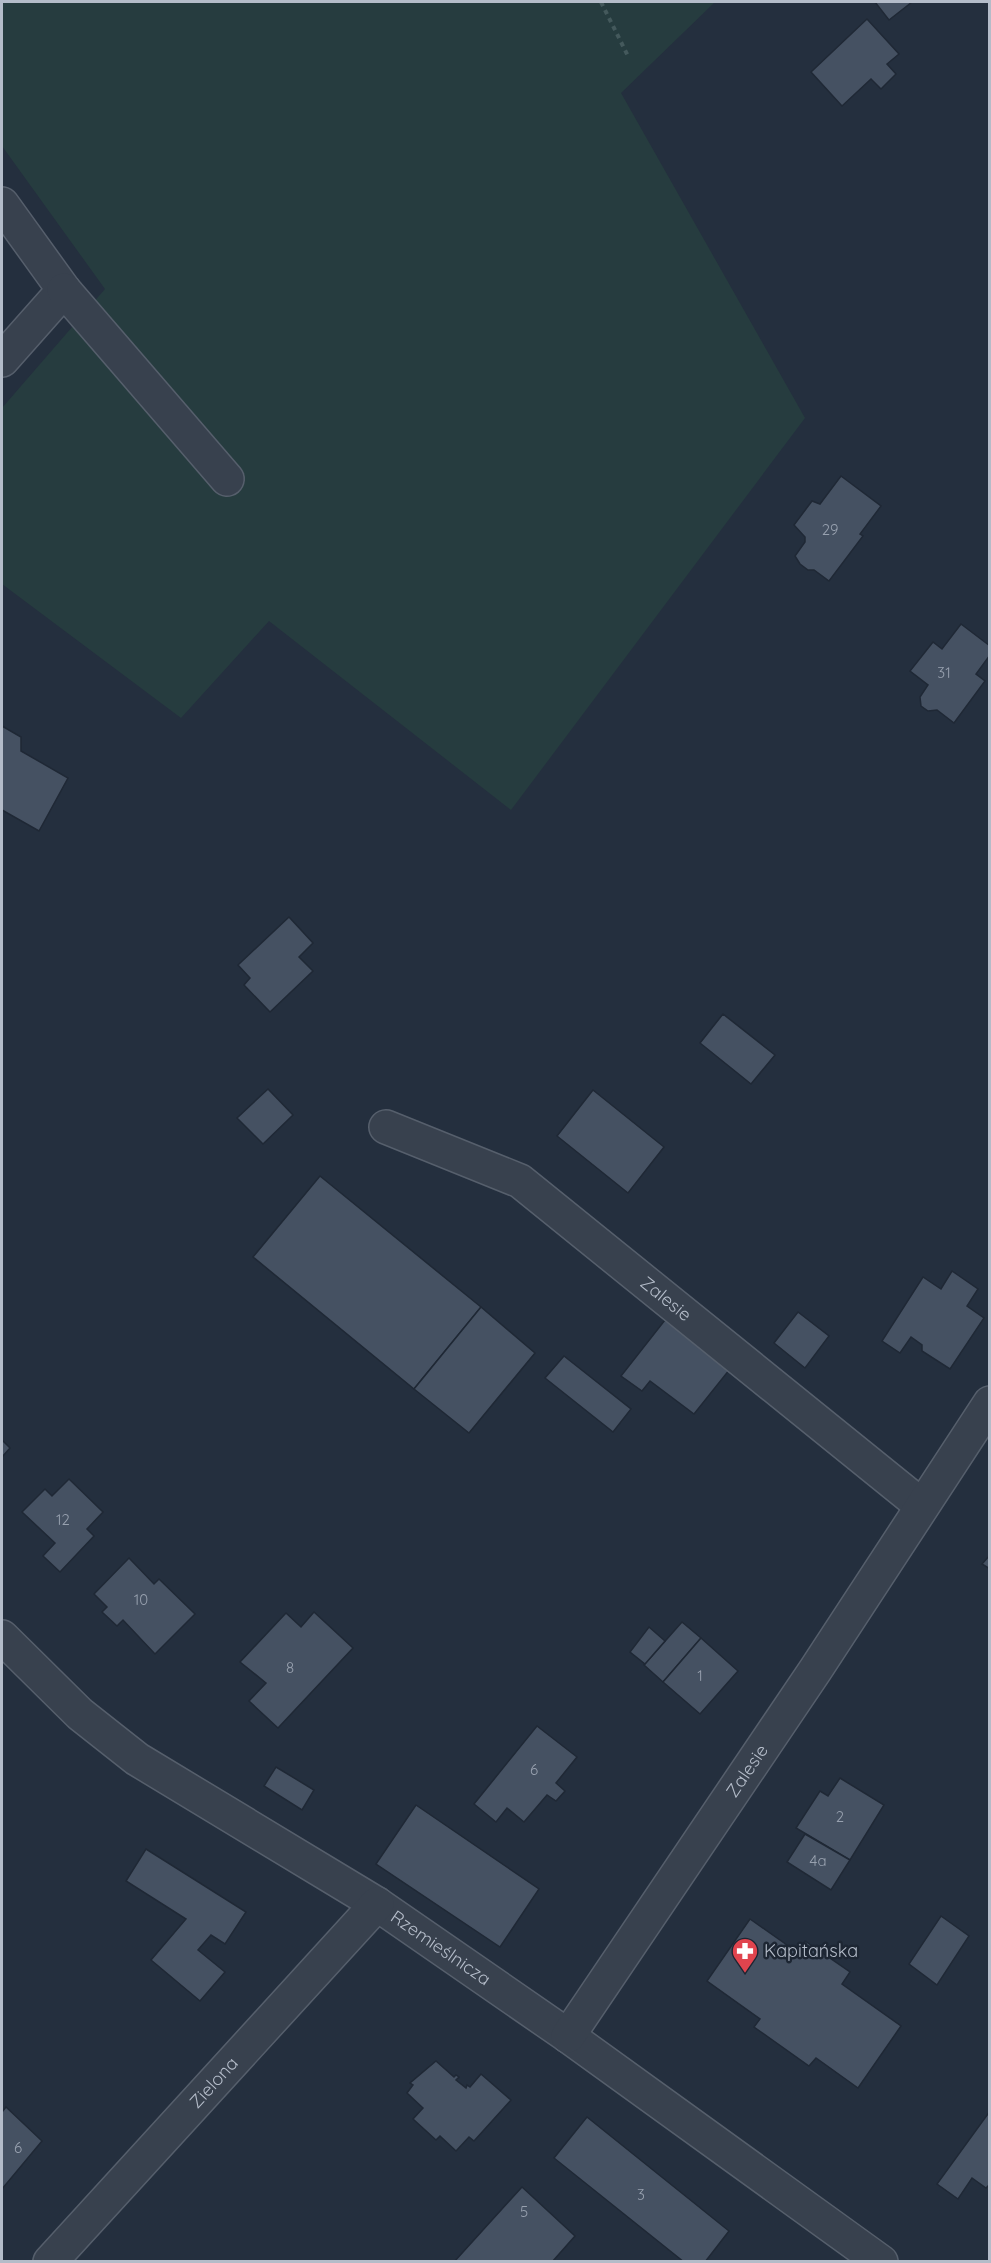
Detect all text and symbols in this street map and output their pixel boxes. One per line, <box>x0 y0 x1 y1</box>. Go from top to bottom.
house number: 29 <box>822 520 838 539</box>
house number: 31 <box>937 663 951 682</box>
street label: Zalesie <box>636 1271 696 1326</box>
house number: 12 <box>56 1510 70 1529</box>
house number: 10 <box>134 1590 148 1609</box>
house number: 8 <box>286 1658 294 1677</box>
house number: 1 <box>697 1666 703 1685</box>
street label: Zalesie <box>721 1740 773 1802</box>
house number: 6 <box>530 1760 538 1779</box>
house number: 2 <box>836 1807 844 1826</box>
house number: 4a <box>810 1851 827 1870</box>
street label: Rzemieślnicza <box>386 1905 496 1990</box>
pharmacy icon: Kapitańska <box>730 1936 760 1974</box>
place label: Kapitańska <box>764 1939 858 1962</box>
street label: Zielona <box>184 2052 243 2113</box>
house number: 6 <box>14 2138 22 2157</box>
house number: 3 <box>637 2185 645 2204</box>
house number: 5 <box>520 2202 528 2221</box>

